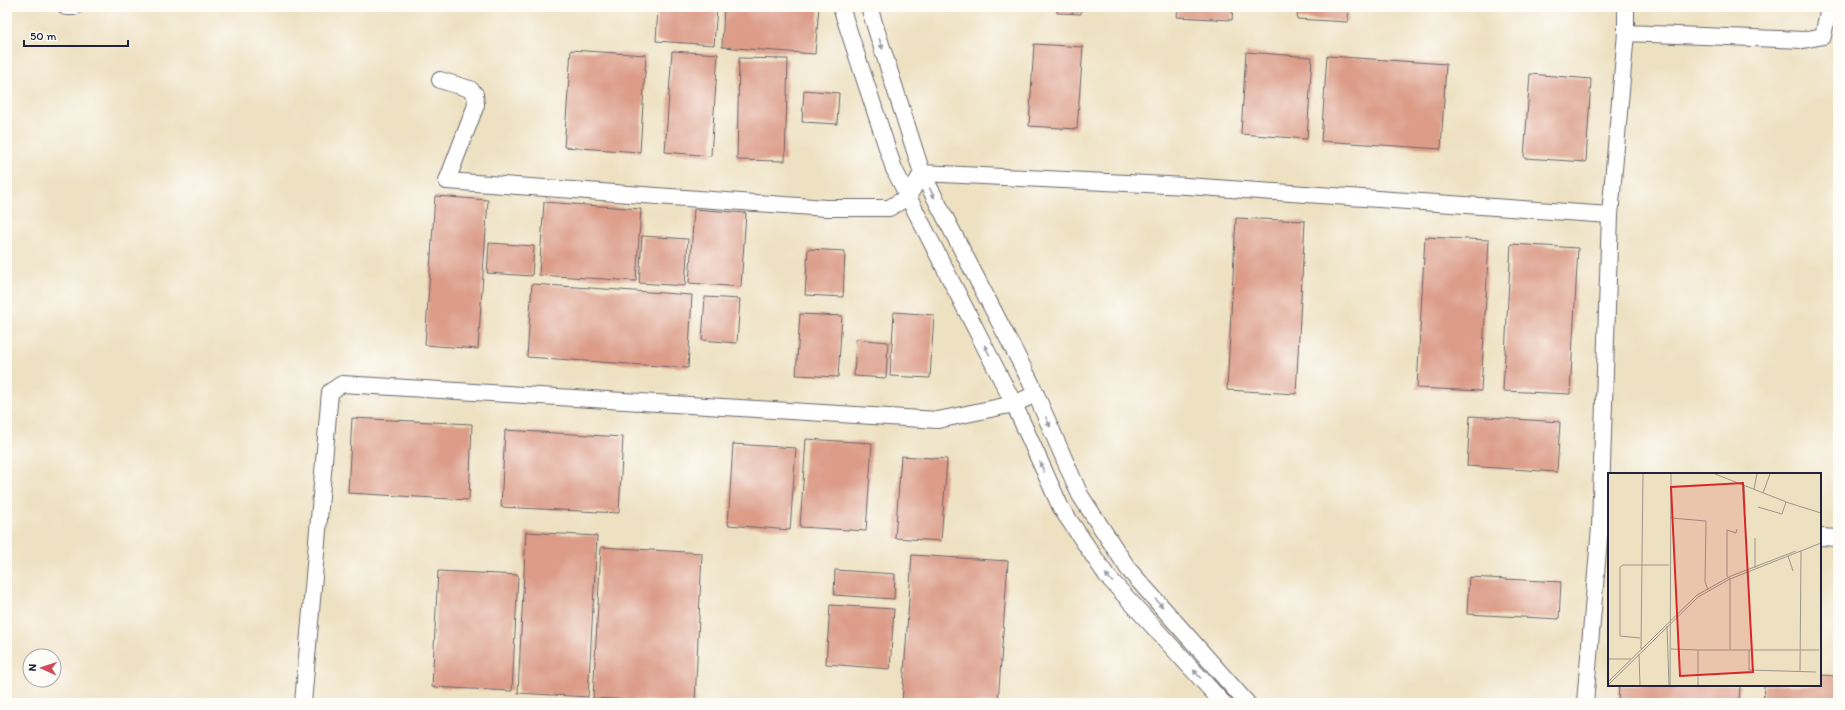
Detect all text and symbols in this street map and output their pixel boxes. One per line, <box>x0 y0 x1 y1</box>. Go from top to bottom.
scale bar <box>24 22 128 48</box>
text: 50 m <box>30 29 56 43</box>
one-way arrow <box>878 39 884 51</box>
one-way arrow <box>929 188 936 199</box>
one-way arrow <box>984 344 990 356</box>
one-way arrow <box>1045 416 1051 427</box>
one-way arrow <box>1039 461 1045 473</box>
inset map <box>1608 473 1821 686</box>
one-way arrow <box>1105 573 1114 583</box>
one-way arrow <box>1154 598 1163 608</box>
north arrow <box>22 648 62 688</box>
text: N <box>26 663 39 672</box>
one-way arrow <box>1192 669 1202 679</box>

